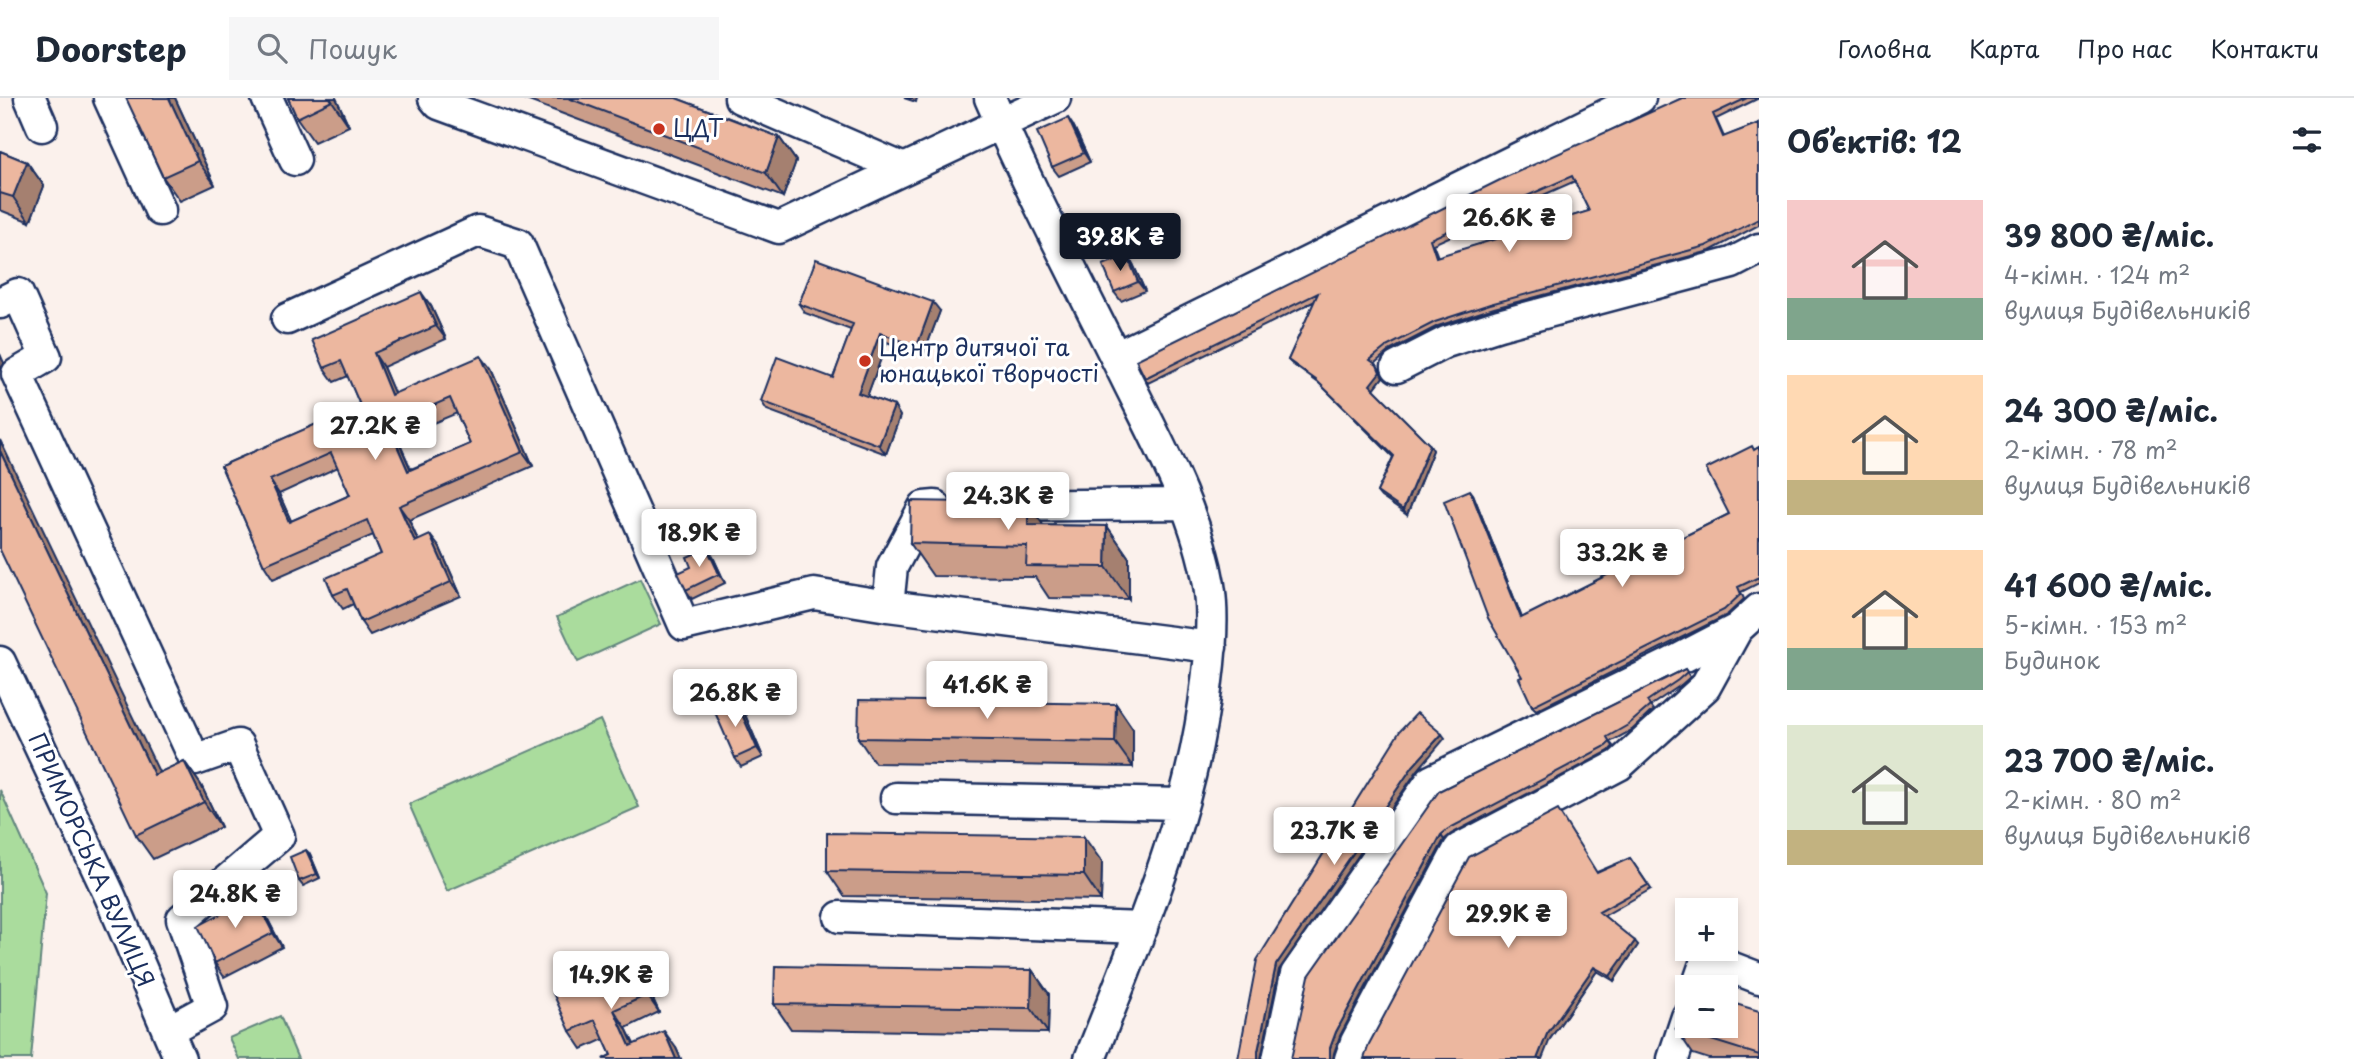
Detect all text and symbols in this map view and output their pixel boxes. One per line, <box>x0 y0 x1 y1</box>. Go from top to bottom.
search box <box>229 17 719 80</box>
text: Doorstep <box>35 23 187 73</box>
icon: search <box>253 29 291 67</box>
text: Пошук <box>309 29 397 68</box>
text: Головна <box>1838 30 1931 66</box>
text: Карта <box>1969 30 2039 66</box>
text: Про нас <box>2077 30 2172 66</box>
text: Контакти <box>2210 30 2319 66</box>
place label: ЦДТ <box>673 110 724 145</box>
text: Об’єктів: 12 <box>1787 118 1962 163</box>
marker: ЦДТ <box>651 121 667 137</box>
icon: filters <box>2288 121 2326 159</box>
pin: 26.6K ₴ <box>1444 194 1574 254</box>
text: 26.6K ₴ <box>1462 199 1556 234</box>
text: 39 800 ₴/міс. <box>2004 212 2214 257</box>
pin: 39.8K ₴ <box>1055 214 1185 273</box>
text: 39.8K ₴ <box>1076 218 1164 253</box>
icon: home <box>1843 228 1927 312</box>
text: 4-кімн. · 124 m² <box>2004 257 2190 292</box>
text: вулиця Будівельників <box>2004 292 2251 327</box>
place label: Центр дитячої та юнацької творчості <box>879 329 1099 390</box>
marker: Центр дитячої та юнацької творчості <box>857 353 873 369</box>
text: 24 300 ₴/міс. <box>2004 387 2218 432</box>
pin: 27.2K ₴ <box>310 402 440 462</box>
icon: home <box>1843 403 1927 487</box>
text: 27.2K ₴ <box>329 407 421 442</box>
text: 2-кімн. · 78 m² <box>2004 432 2178 467</box>
text: вулиця Будівельників <box>2004 467 2251 502</box>
pin: 24.3K ₴ <box>943 472 1073 532</box>
text: 24.3K ₴ <box>962 477 1054 512</box>
pin: 18.9K ₴ <box>634 510 764 569</box>
text: 18.9K ₴ <box>657 514 741 549</box>
pin: 33.2K ₴ <box>1557 530 1687 589</box>
text: 33.2K ₴ <box>1576 534 1668 569</box>
text: 41 600 ₴/міс. <box>2004 562 2212 607</box>
icon: home <box>1843 578 1927 662</box>
text: 5-кімн. · 153 m² <box>2004 607 2187 642</box>
text: Будинок <box>2004 642 2100 677</box>
pin: 41.6K ₴ <box>922 662 1052 721</box>
text: 41.6K ₴ <box>942 666 1032 701</box>
pin: 26.8K ₴ <box>670 670 800 729</box>
text: 26.8K ₴ <box>689 674 781 709</box>
street label: ПРИМОРСЬКА ВУЛИЦЯ <box>20 727 164 992</box>
text: 23 700 ₴/міс. <box>2004 737 2215 782</box>
icon: home <box>1843 753 1927 837</box>
text: 2-кімн. · 80 m² <box>2004 782 2182 817</box>
pin: 23.7K ₴ <box>1269 808 1399 867</box>
text: 23.7K ₴ <box>1290 812 1378 847</box>
text: вулиця Будівельників <box>2004 817 2251 852</box>
pin: 24.8K ₴ <box>170 870 300 930</box>
text: 24.8K ₴ <box>189 875 281 910</box>
pin: 29.9K ₴ <box>1443 890 1573 950</box>
text: 29.9K ₴ <box>1465 895 1551 930</box>
map controls <box>1675 898 1738 1038</box>
button: + <box>1675 898 1738 961</box>
pin: 14.9K ₴ <box>546 951 676 1011</box>
text: 14.9K ₴ <box>569 956 653 991</box>
button: − <box>1675 975 1738 1038</box>

